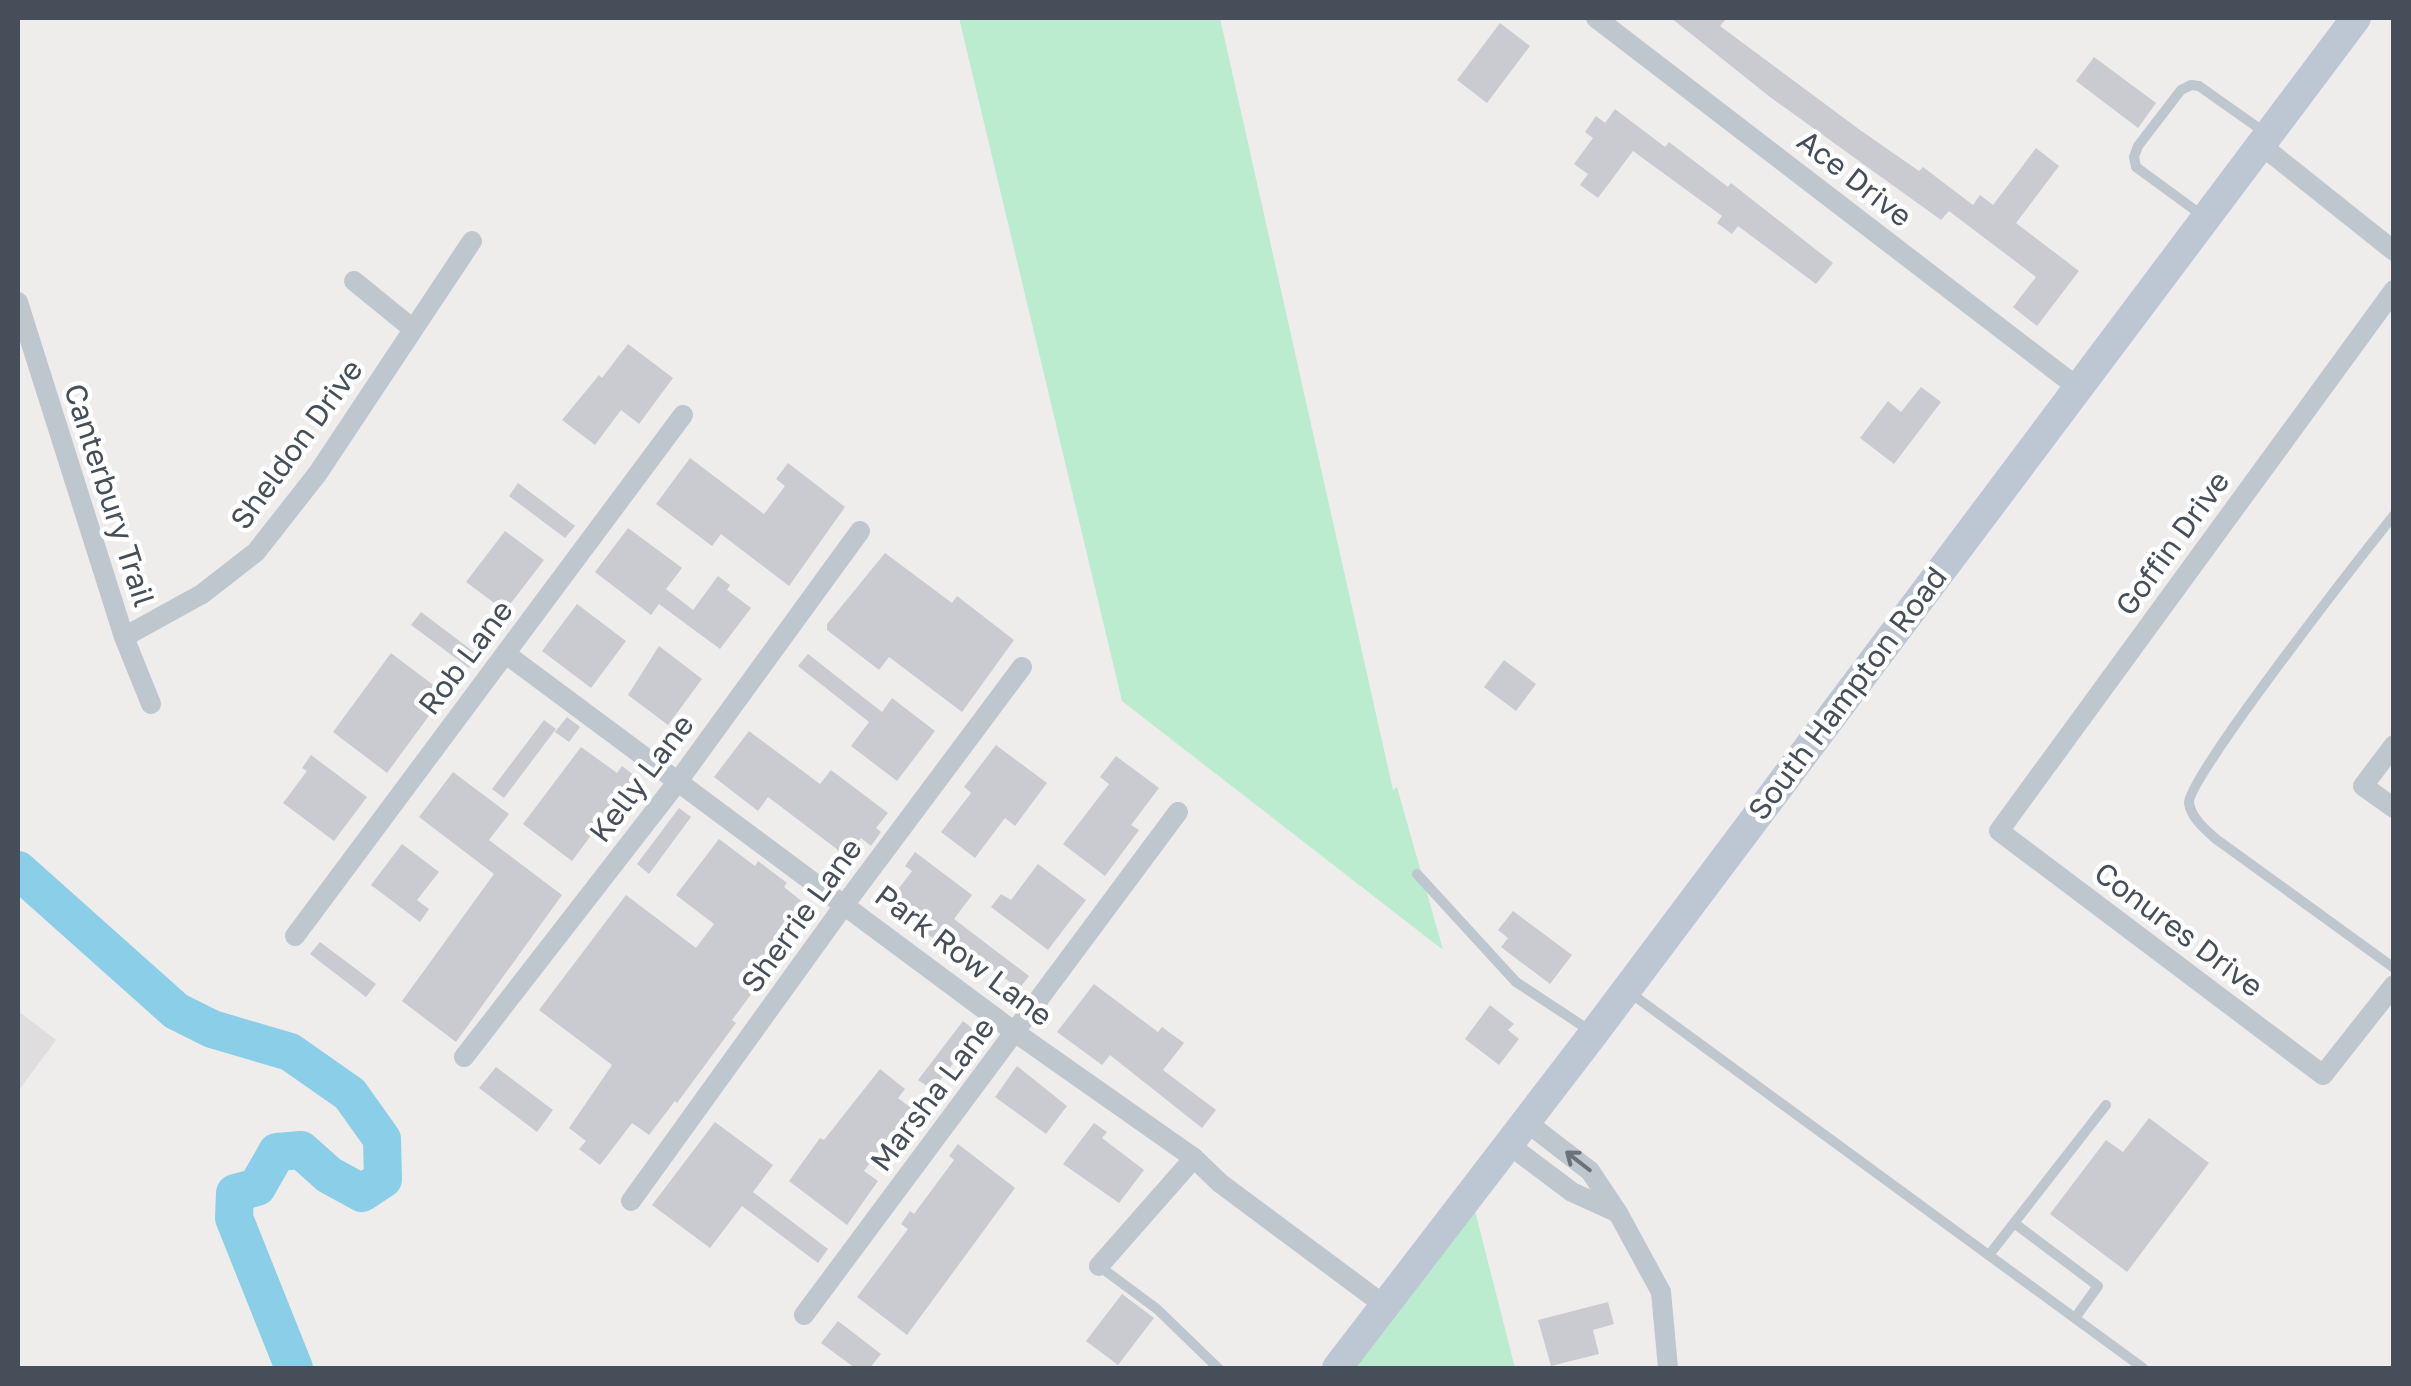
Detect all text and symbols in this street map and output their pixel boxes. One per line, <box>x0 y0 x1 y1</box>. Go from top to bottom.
street label: Ace Drive <box>1791 122 1919 234</box>
street label: Sheldon Drive <box>222 352 370 536</box>
street label: Canterbury Trail <box>57 379 163 611</box>
street label: Goffin Drive <box>2108 464 2236 622</box>
street label: South Hampton Road <box>1740 559 1954 827</box>
street label: Rob Lane <box>410 593 520 721</box>
street label: Kelly Lane <box>581 707 701 849</box>
street label: Sherrie Lane <box>733 831 869 999</box>
street label: Conures Drive <box>2088 854 2270 1004</box>
street label: Park Row Lane <box>868 877 1060 1033</box>
street label: Marsha Lane <box>862 1010 1002 1178</box>
one-way arrow <box>1565 1151 1591 1173</box>

